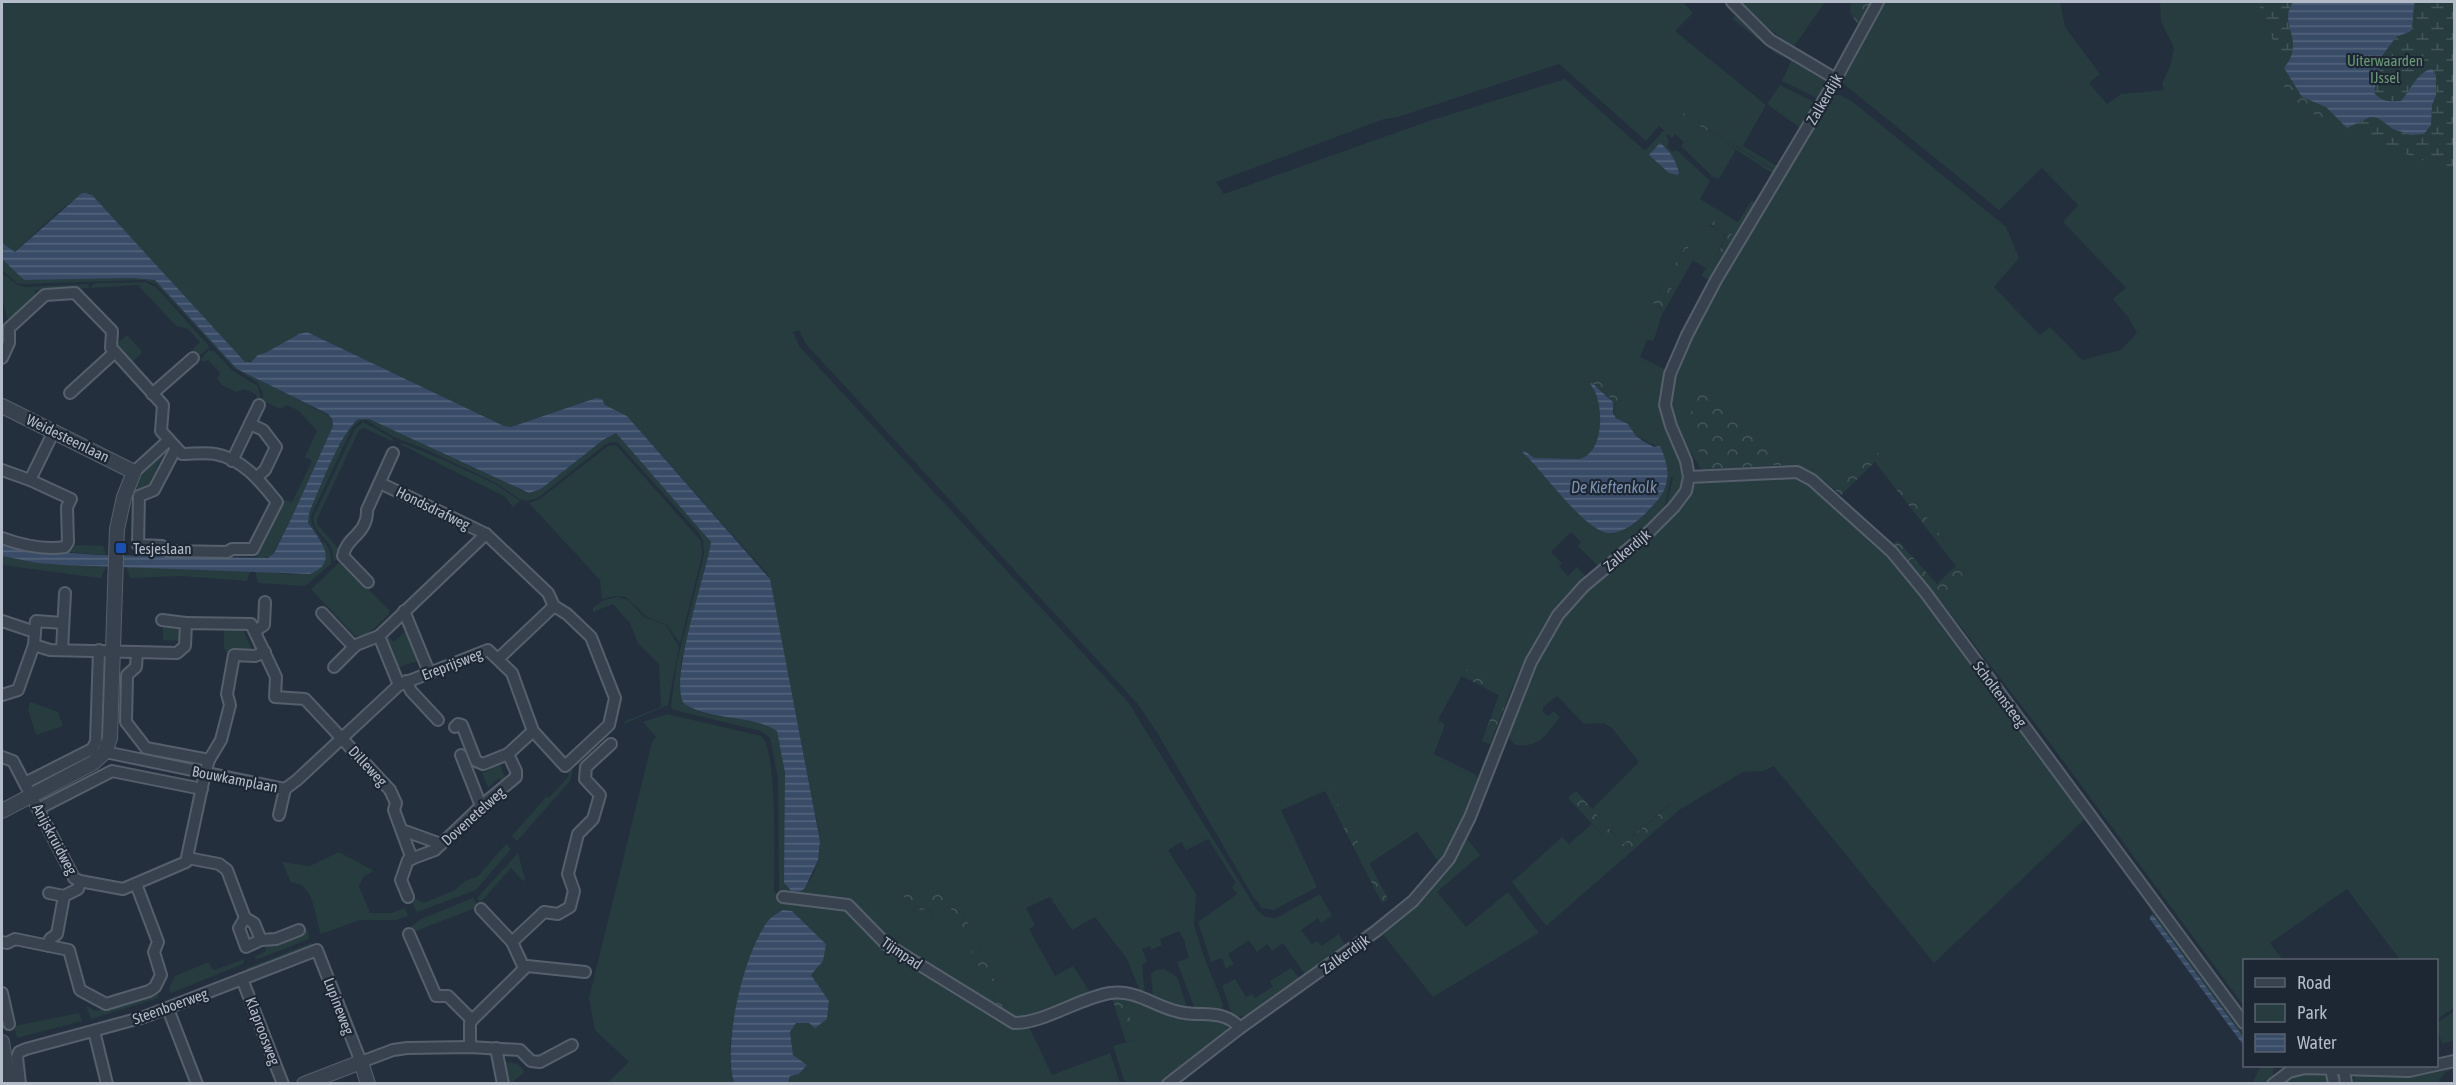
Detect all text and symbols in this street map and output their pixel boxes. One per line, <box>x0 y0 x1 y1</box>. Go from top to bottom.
park label: Uiterwaarden IJssel <box>2347 52 2423 86</box>
street label: Zalkerdijk <box>1803 70 1846 127</box>
street label: Weidesteenlaan <box>24 411 112 465</box>
water label: De Kieftenkolk <box>1571 478 1658 496</box>
street label: Hondsdrafweg <box>393 483 473 533</box>
street label: Zalkerdijk <box>1600 525 1654 574</box>
place label: Tesjeslaan <box>133 540 192 557</box>
marker: Tesjeslaan <box>114 541 128 555</box>
street label: Ereprijsweg <box>419 645 485 683</box>
street label: Scholtensteeg <box>1970 658 2031 731</box>
street label: Dilleweg <box>345 743 391 790</box>
street label: Bouwkamplaan <box>191 762 279 796</box>
street label: Dovenetelweg <box>438 783 508 849</box>
street label: Anijskruidweg <box>29 801 81 878</box>
street label: Zalkerdijk <box>1317 930 1373 977</box>
street label: Tijmpad <box>879 933 925 973</box>
legend <box>2243 959 2438 1067</box>
text: Road <box>2297 972 2331 993</box>
street label: Lupineweg <box>320 975 358 1037</box>
street label: Steenboerweg <box>130 984 210 1027</box>
street label: Klaproosweg <box>242 995 284 1068</box>
text: Park <box>2297 1002 2327 1023</box>
text: Water <box>2297 1032 2337 1053</box>

